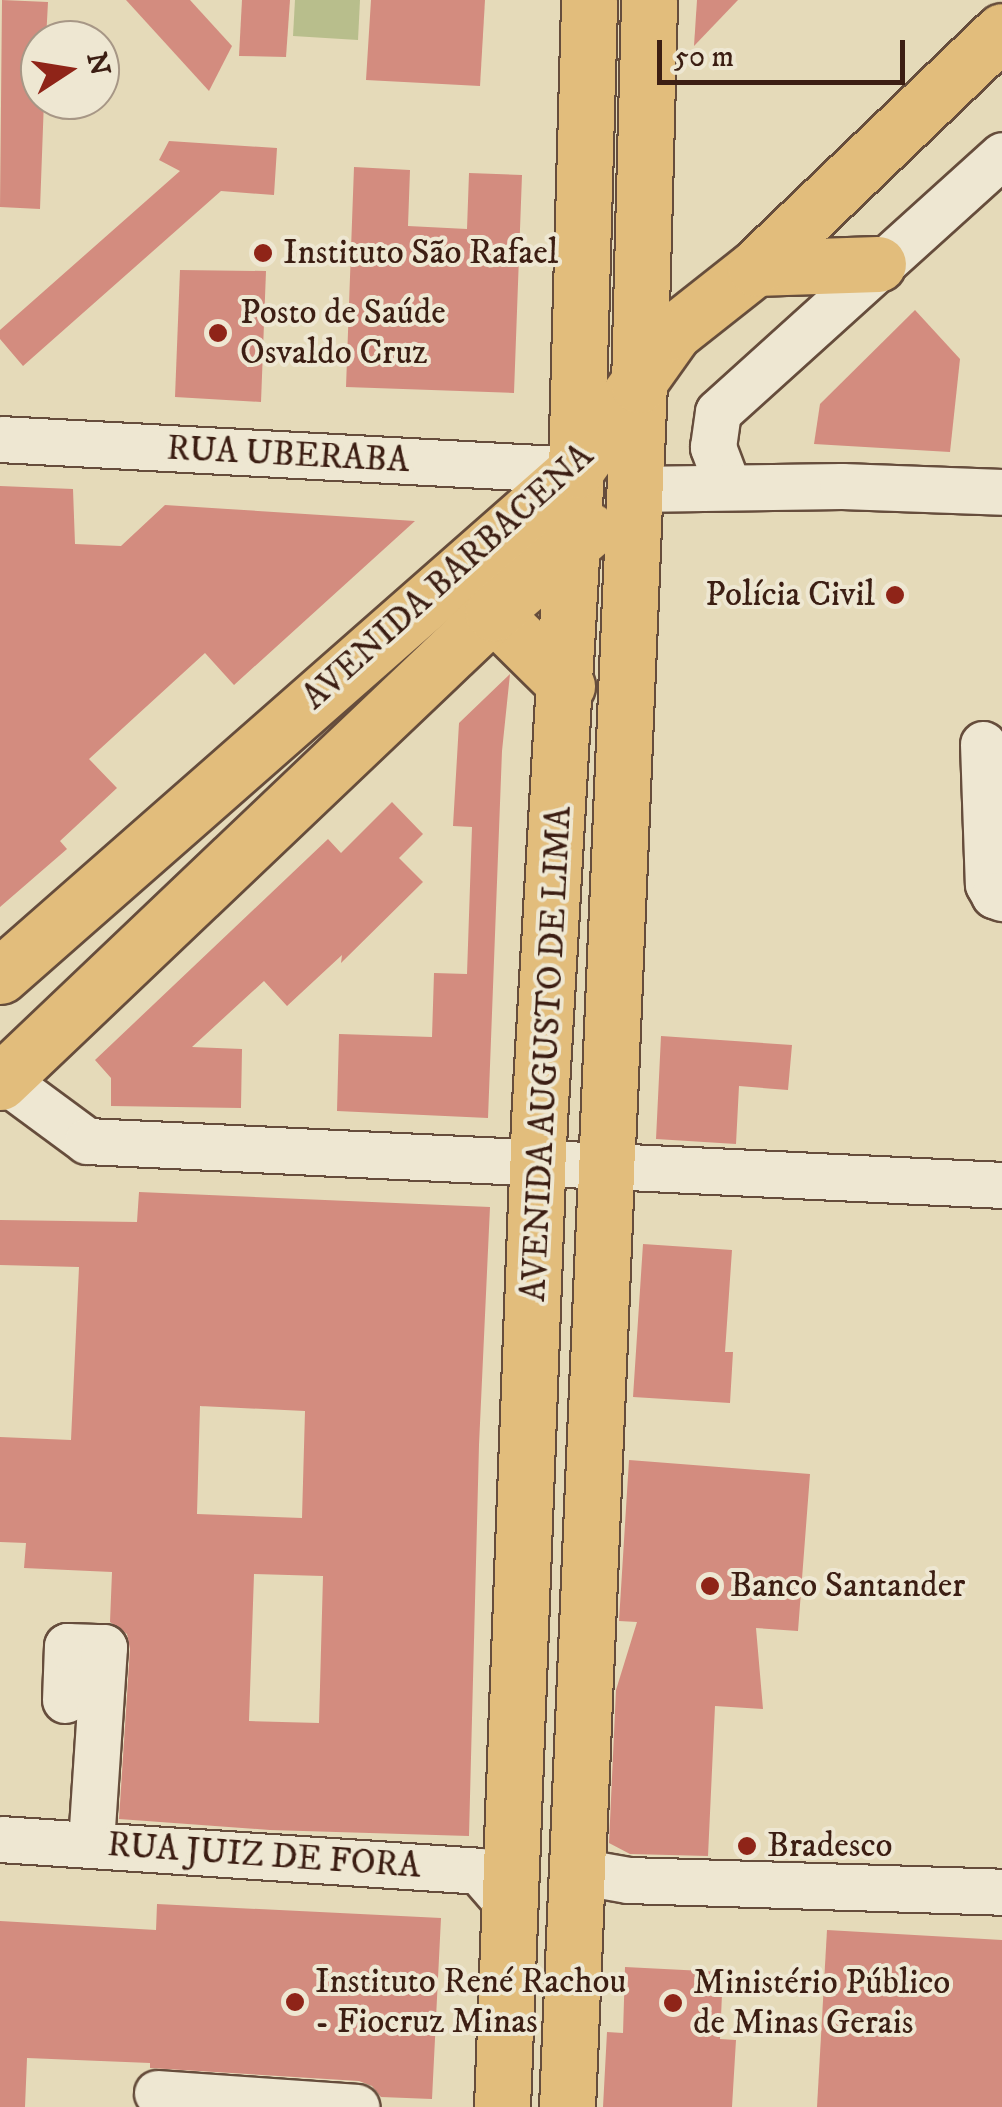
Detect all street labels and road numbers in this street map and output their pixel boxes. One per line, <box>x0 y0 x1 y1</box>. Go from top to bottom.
street label: RUA UBERABA <box>166 428 410 482</box>
street label: AVENIDA BARBACENA <box>294 435 602 719</box>
street label: AVENIDA AUGUSTO DE LIMA <box>513 805 581 1303</box>
street label: RUA JUIZ DE FORA <box>106 1824 422 1888</box>

